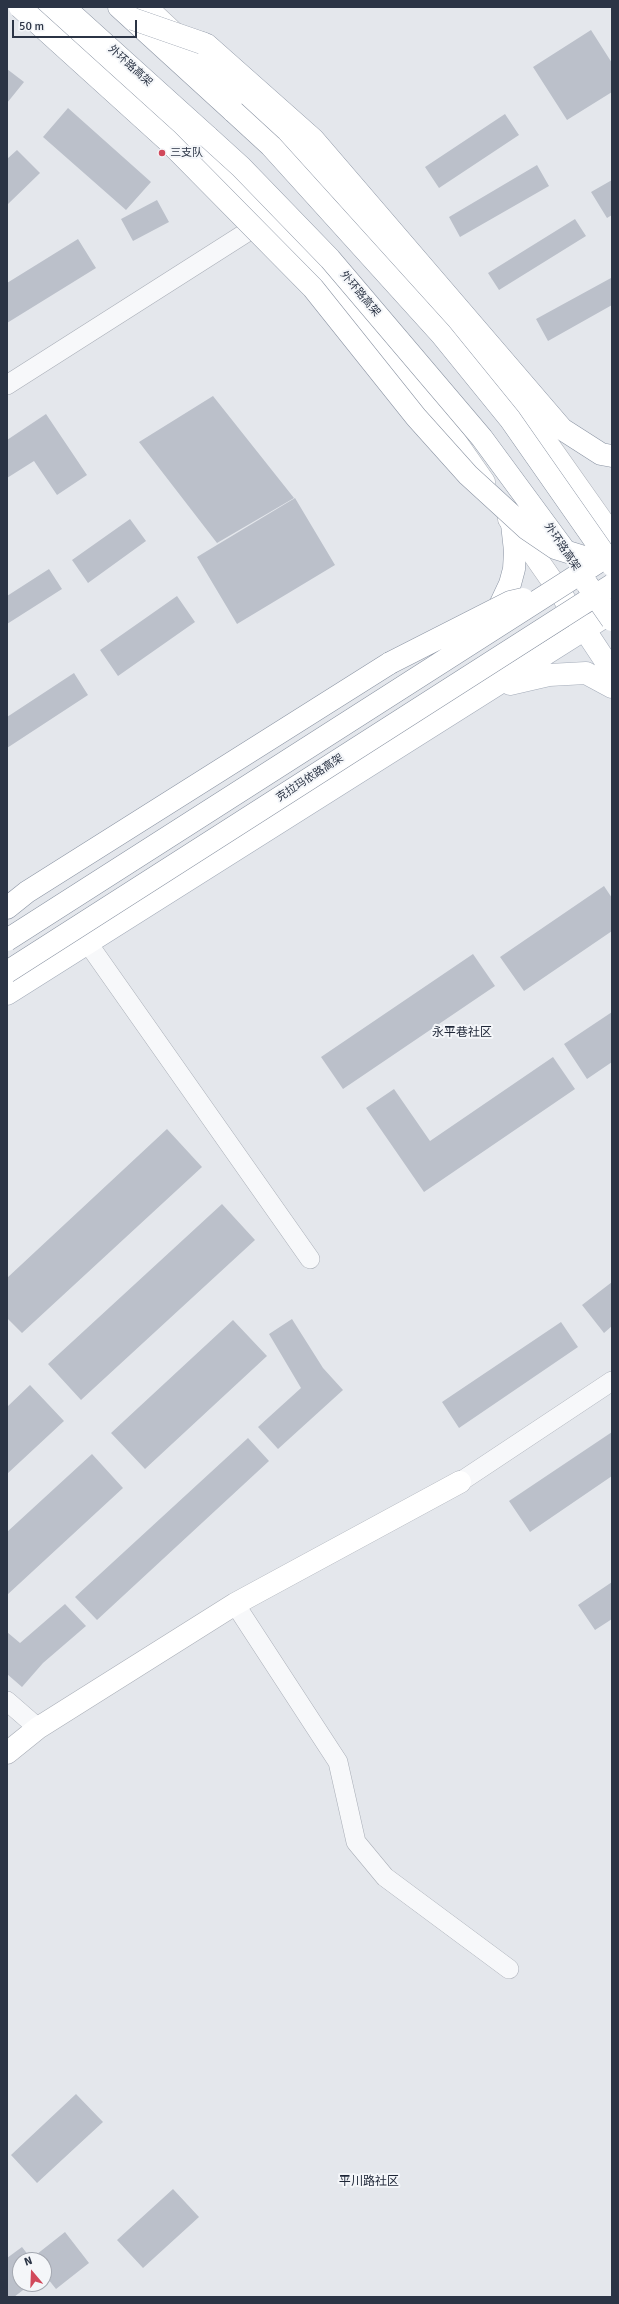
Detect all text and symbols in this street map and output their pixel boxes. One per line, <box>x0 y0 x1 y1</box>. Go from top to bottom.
scale bar <box>14 12 139 38</box>
text: 50 m <box>19 19 44 34</box>
street label: 外环路高架 <box>105 43 155 89</box>
place label: 三支队 <box>170 146 203 160</box>
marker: 三支队 <box>157 148 167 158</box>
street label: 外环路高架 <box>337 269 383 319</box>
street label: 外环路高架 <box>541 521 583 573</box>
street label: 克拉玛依路高架 <box>274 751 346 805</box>
district label: 永平巷社区 <box>432 1026 492 1040</box>
district label: 平川路社区 <box>339 2175 399 2189</box>
north arrow <box>12 2252 52 2292</box>
text: N <box>23 2254 34 2269</box>

